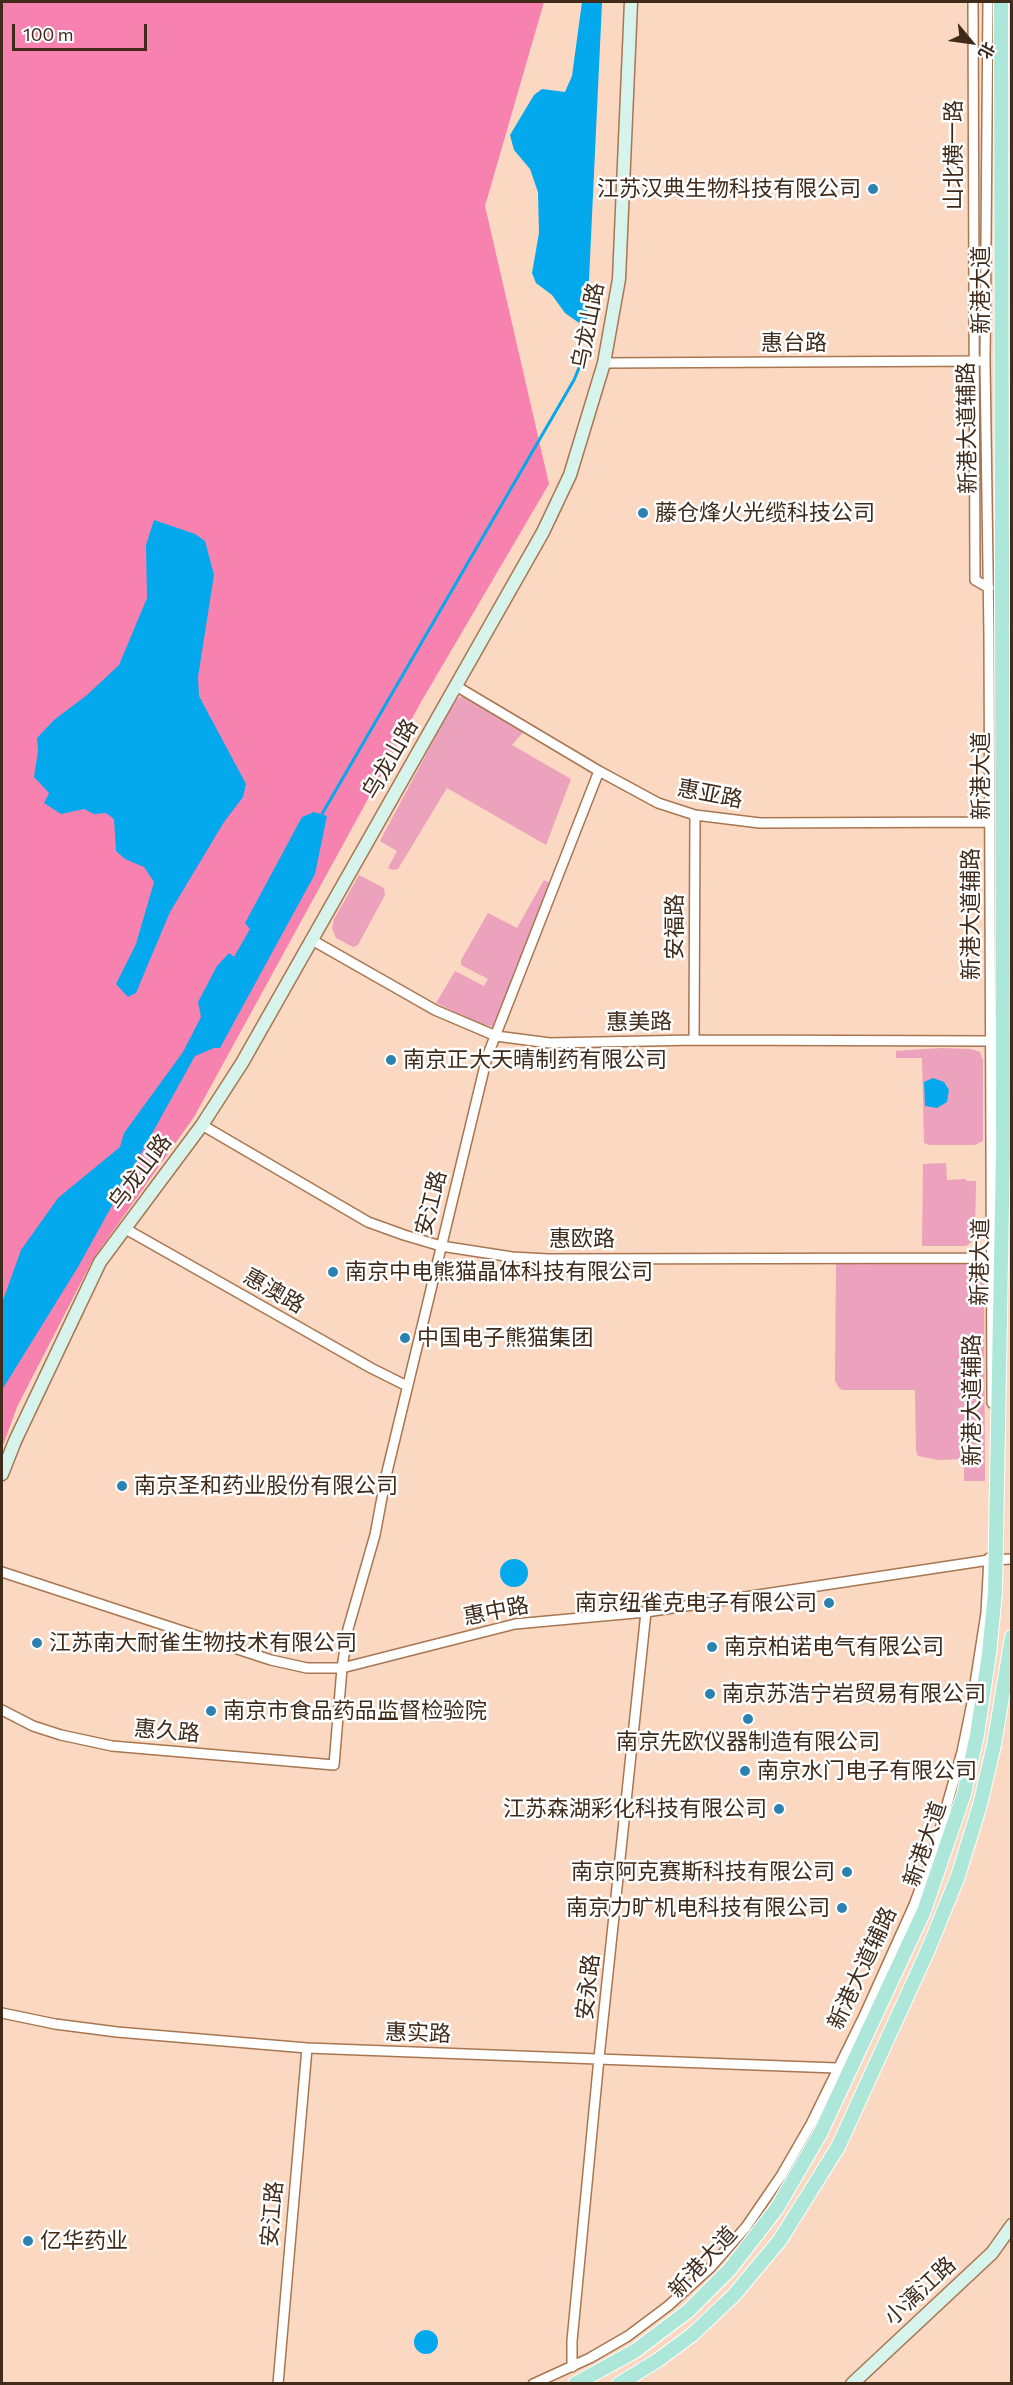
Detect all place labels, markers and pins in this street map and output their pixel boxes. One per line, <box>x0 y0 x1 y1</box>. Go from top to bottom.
place label: 江苏汉典生物科技有限公司 <box>597 176 861 202</box>
marker: 江苏汉典生物科技有限公司 <box>866 182 880 196</box>
place label: 藤仓烽火光缆科技公司 <box>655 500 875 526</box>
marker: 藤仓烽火光缆科技公司 <box>636 506 650 520</box>
place label: 南京正大天晴制药有限公司 <box>403 1047 667 1073</box>
marker: 南京正大天晴制药有限公司 <box>384 1053 398 1067</box>
place label: 南京中电熊猫晶体科技有限公司 <box>345 1259 653 1285</box>
marker: 南京中电熊猫晶体科技有限公司 <box>326 1265 340 1279</box>
place label: 中国电子熊猫集团 <box>417 1325 593 1351</box>
marker: 中国电子熊猫集团 <box>398 1331 412 1345</box>
place label: 南京圣和药业股份有限公司 <box>134 1473 398 1499</box>
marker: 南京圣和药业股份有限公司 <box>115 1479 129 1493</box>
place label: 南京纽雀克电子有限公司 <box>575 1590 817 1616</box>
marker: 南京纽雀克电子有限公司 <box>822 1596 836 1610</box>
place label: 江苏南大耐雀生物技术有限公司 <box>49 1630 357 1656</box>
place label: 南京柏诺电气有限公司 <box>724 1634 944 1660</box>
marker: 江苏南大耐雀生物技术有限公司 <box>30 1636 44 1650</box>
marker: 南京柏诺电气有限公司 <box>705 1640 719 1654</box>
place label: 南京苏浩宁岩贸易有限公司 <box>722 1681 986 1707</box>
marker: 南京苏浩宁岩贸易有限公司 <box>703 1687 717 1701</box>
place label: 南京市食品药品监督检验院 <box>223 1698 487 1724</box>
marker: 南京市食品药品监督检验院 <box>204 1704 218 1718</box>
marker: 南京先欧仪器制造有限公司 <box>741 1712 755 1726</box>
place label: 南京先欧仪器制造有限公司 <box>616 1729 880 1755</box>
place label: 南京水门电子有限公司 <box>757 1758 977 1784</box>
marker: 南京水门电子有限公司 <box>738 1764 752 1778</box>
place label: 江苏森湖彩化科技有限公司 <box>503 1796 767 1822</box>
marker: 江苏森湖彩化科技有限公司 <box>772 1802 786 1816</box>
place label: 南京阿克赛斯科技有限公司 <box>571 1859 835 1885</box>
marker: 南京阿克赛斯科技有限公司 <box>840 1865 854 1879</box>
place label: 南京力旷机电科技有限公司 <box>566 1895 830 1921</box>
marker: 南京力旷机电科技有限公司 <box>835 1901 849 1915</box>
place label: 亿华药业 <box>40 2228 128 2254</box>
marker: 亿华药业 <box>21 2234 35 2248</box>

